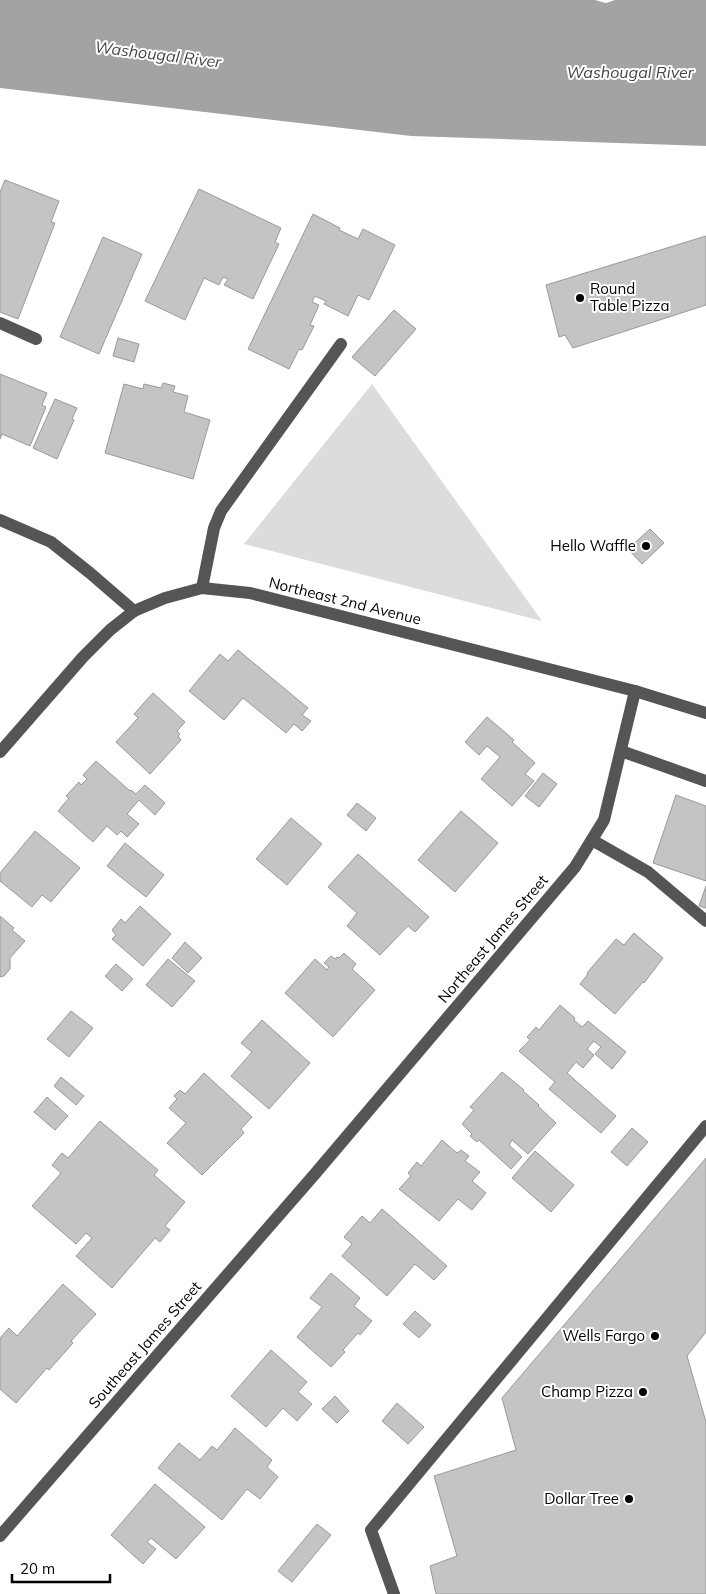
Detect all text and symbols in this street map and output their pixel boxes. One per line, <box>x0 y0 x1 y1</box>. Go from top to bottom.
water label: Washougal River <box>94 36 223 72</box>
water label: Washougal River <box>566 62 695 82</box>
place label: Round Table Pizza <box>590 279 669 315</box>
marker: Round Table Pizza <box>574 292 586 304</box>
place label: Hello Waffle <box>550 536 636 555</box>
marker: Hello Waffle <box>640 540 652 552</box>
street label: Northeast 2nd Avenue <box>267 572 423 629</box>
street label: Northeast James Street <box>433 871 552 1007</box>
street label: Southeast James Street <box>84 1277 205 1412</box>
place label: Wells Fargo <box>562 1326 645 1345</box>
marker: Wells Fargo <box>649 1330 661 1342</box>
place label: Champ Pizza <box>541 1382 633 1401</box>
marker: Champ Pizza <box>637 1386 649 1398</box>
place label: Dollar Tree <box>544 1489 619 1508</box>
marker: Dollar Tree <box>623 1493 635 1505</box>
scale bar <box>12 1552 110 1584</box>
text: 20 m <box>20 1559 55 1578</box>

